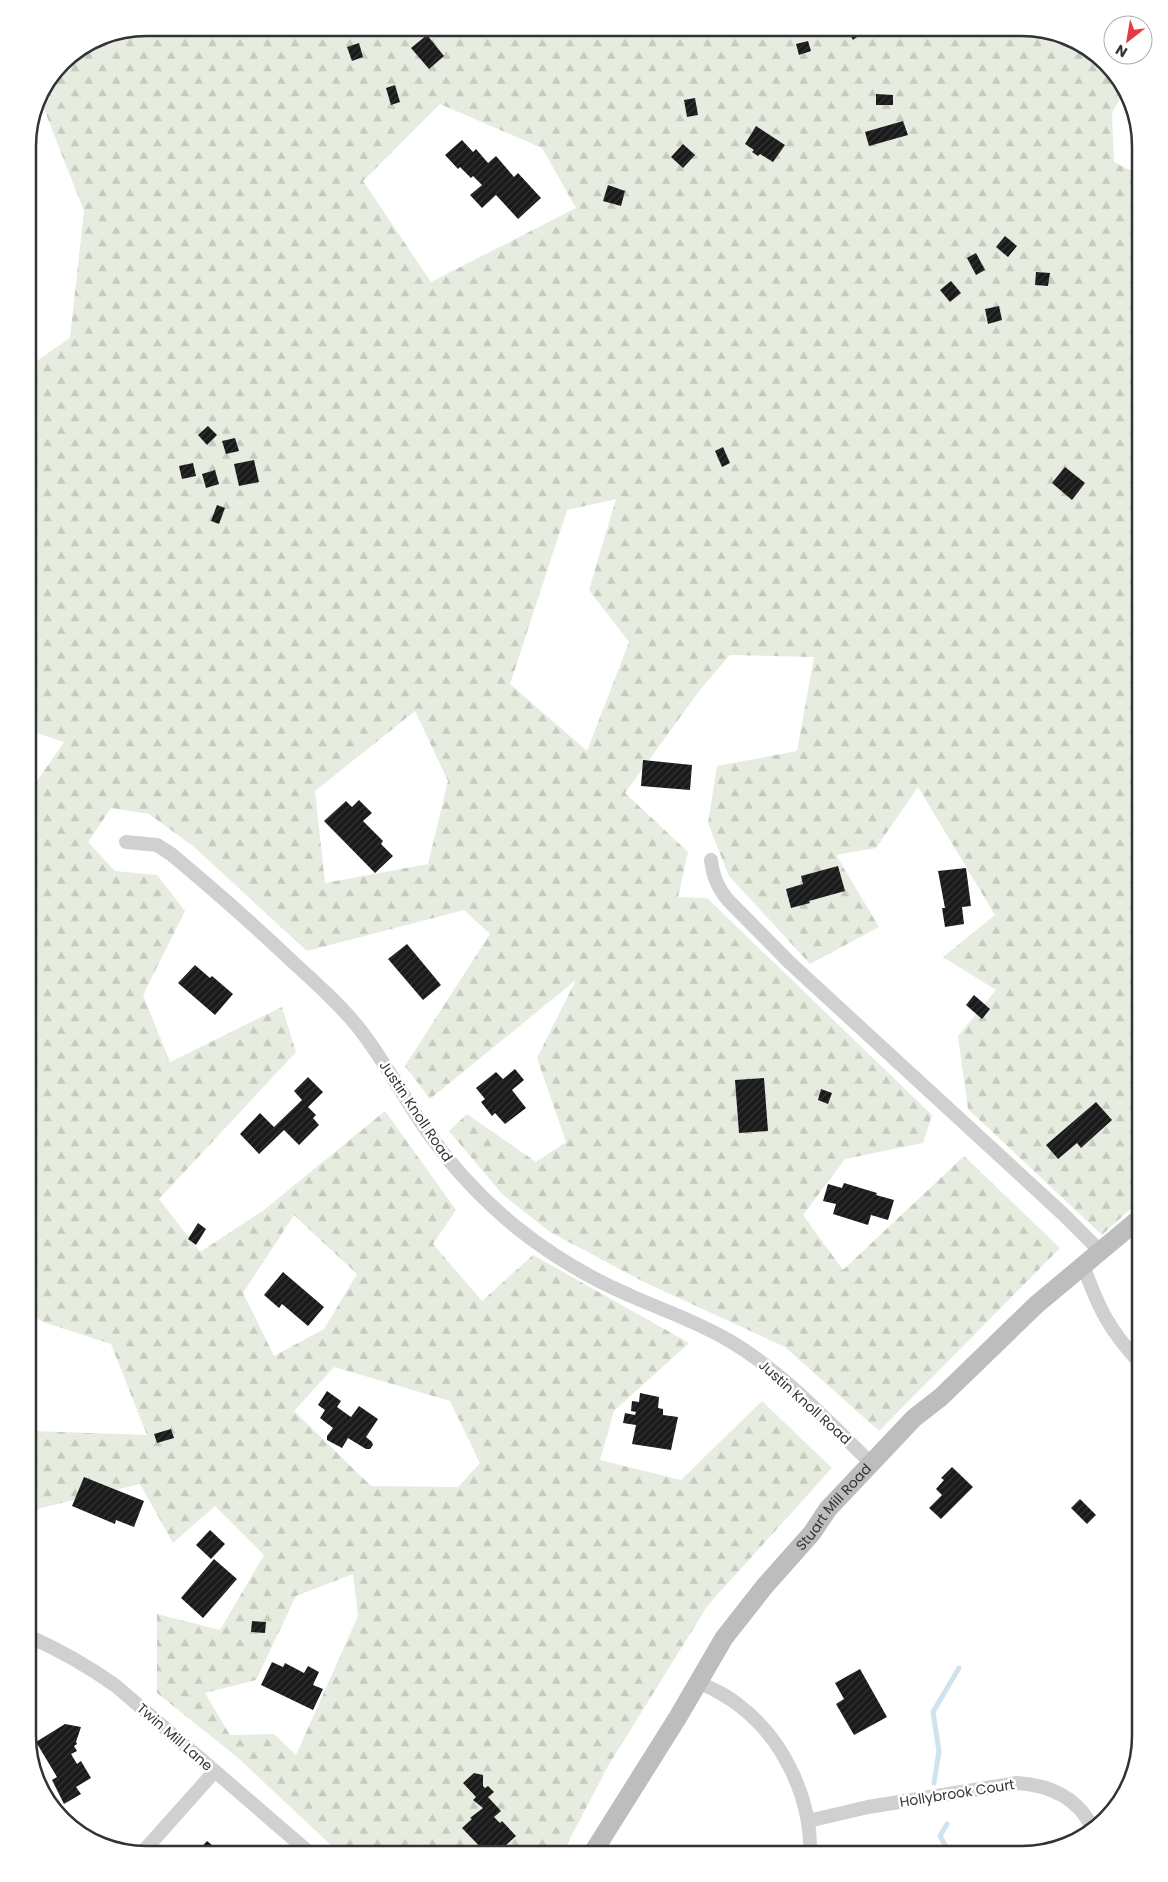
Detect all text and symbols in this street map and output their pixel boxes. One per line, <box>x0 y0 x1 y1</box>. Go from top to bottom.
north arrow <box>1103 15 1153 65</box>
text: N <box>1112 40 1131 62</box>
street label: Justin Knoll Road <box>375 1056 457 1166</box>
street label: Justin Knoll Road <box>754 1355 856 1449</box>
street label: Stuart Mill Road <box>791 1459 876 1555</box>
street label: Twin Mill Lane <box>133 1698 217 1776</box>
street label: Hollybrook Court <box>898 1774 1016 1812</box>

